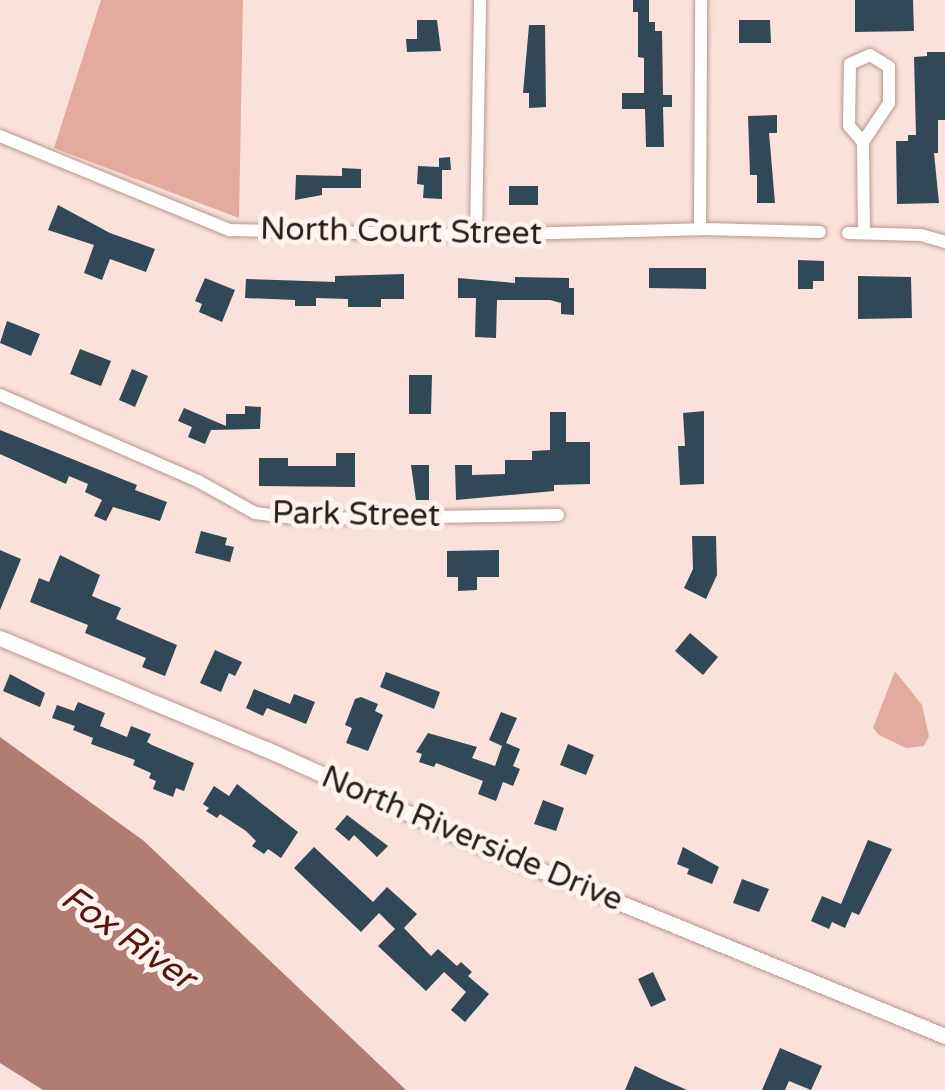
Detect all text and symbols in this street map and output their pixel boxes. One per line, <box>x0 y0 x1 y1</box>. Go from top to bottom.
street label: North Court Street <box>260 210 542 254</box>
street label: Park Street <box>272 494 440 536</box>
street label: North Riverside Drive <box>316 758 628 920</box>
water label: Fox River <box>53 877 203 999</box>

